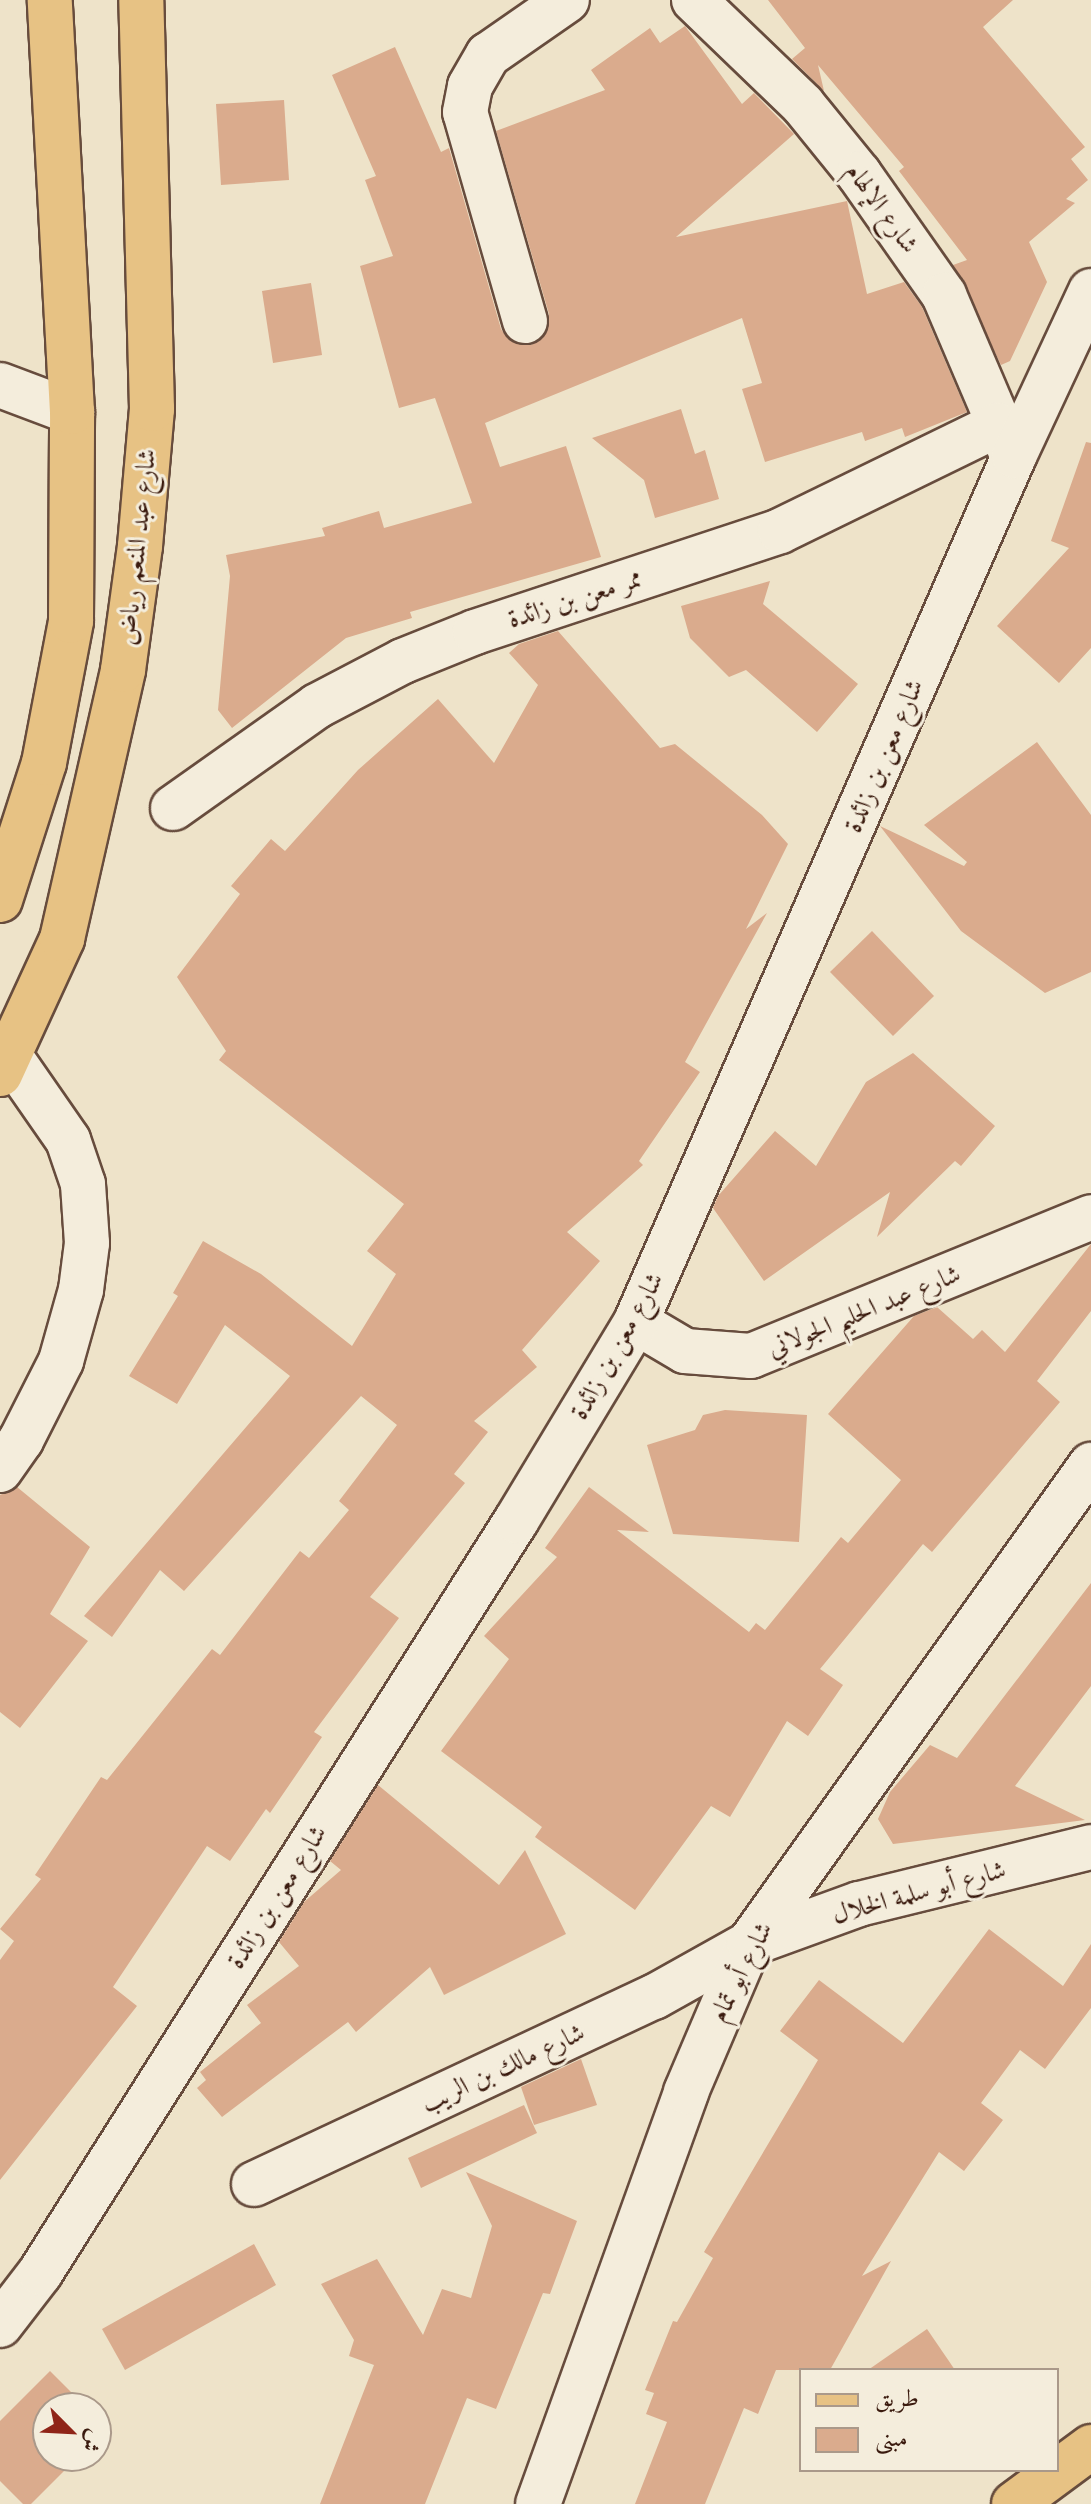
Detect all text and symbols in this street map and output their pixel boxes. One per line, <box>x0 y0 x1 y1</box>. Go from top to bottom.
street label: شارع الإلهام <box>839 157 925 259</box>
street label: شارع عبد المنعم رياض <box>111 447 163 647</box>
street label: ممر معن بن زائدة <box>504 563 646 635</box>
street label: شارع معن بن زائدة <box>838 675 930 837</box>
street label: شارع عبد الحليم الجولاني <box>763 1258 965 1364</box>
street label: شارع معن بن زائدة <box>564 1267 670 1425</box>
street label: شارع معن بن زائدة <box>220 1819 334 1975</box>
street label: شارع أبو سلمة الخلال <box>829 1854 1009 1930</box>
street label: شارع أبو تمام <box>703 1917 779 2027</box>
street label: شارع مالك بن الريب <box>416 2017 590 2119</box>
legend <box>799 2368 1059 2472</box>
text: طريق <box>875 2382 919 2415</box>
north arrow <box>32 2392 112 2472</box>
text: مبنى <box>875 2422 908 2455</box>
text: ش <box>74 2425 110 2457</box>

